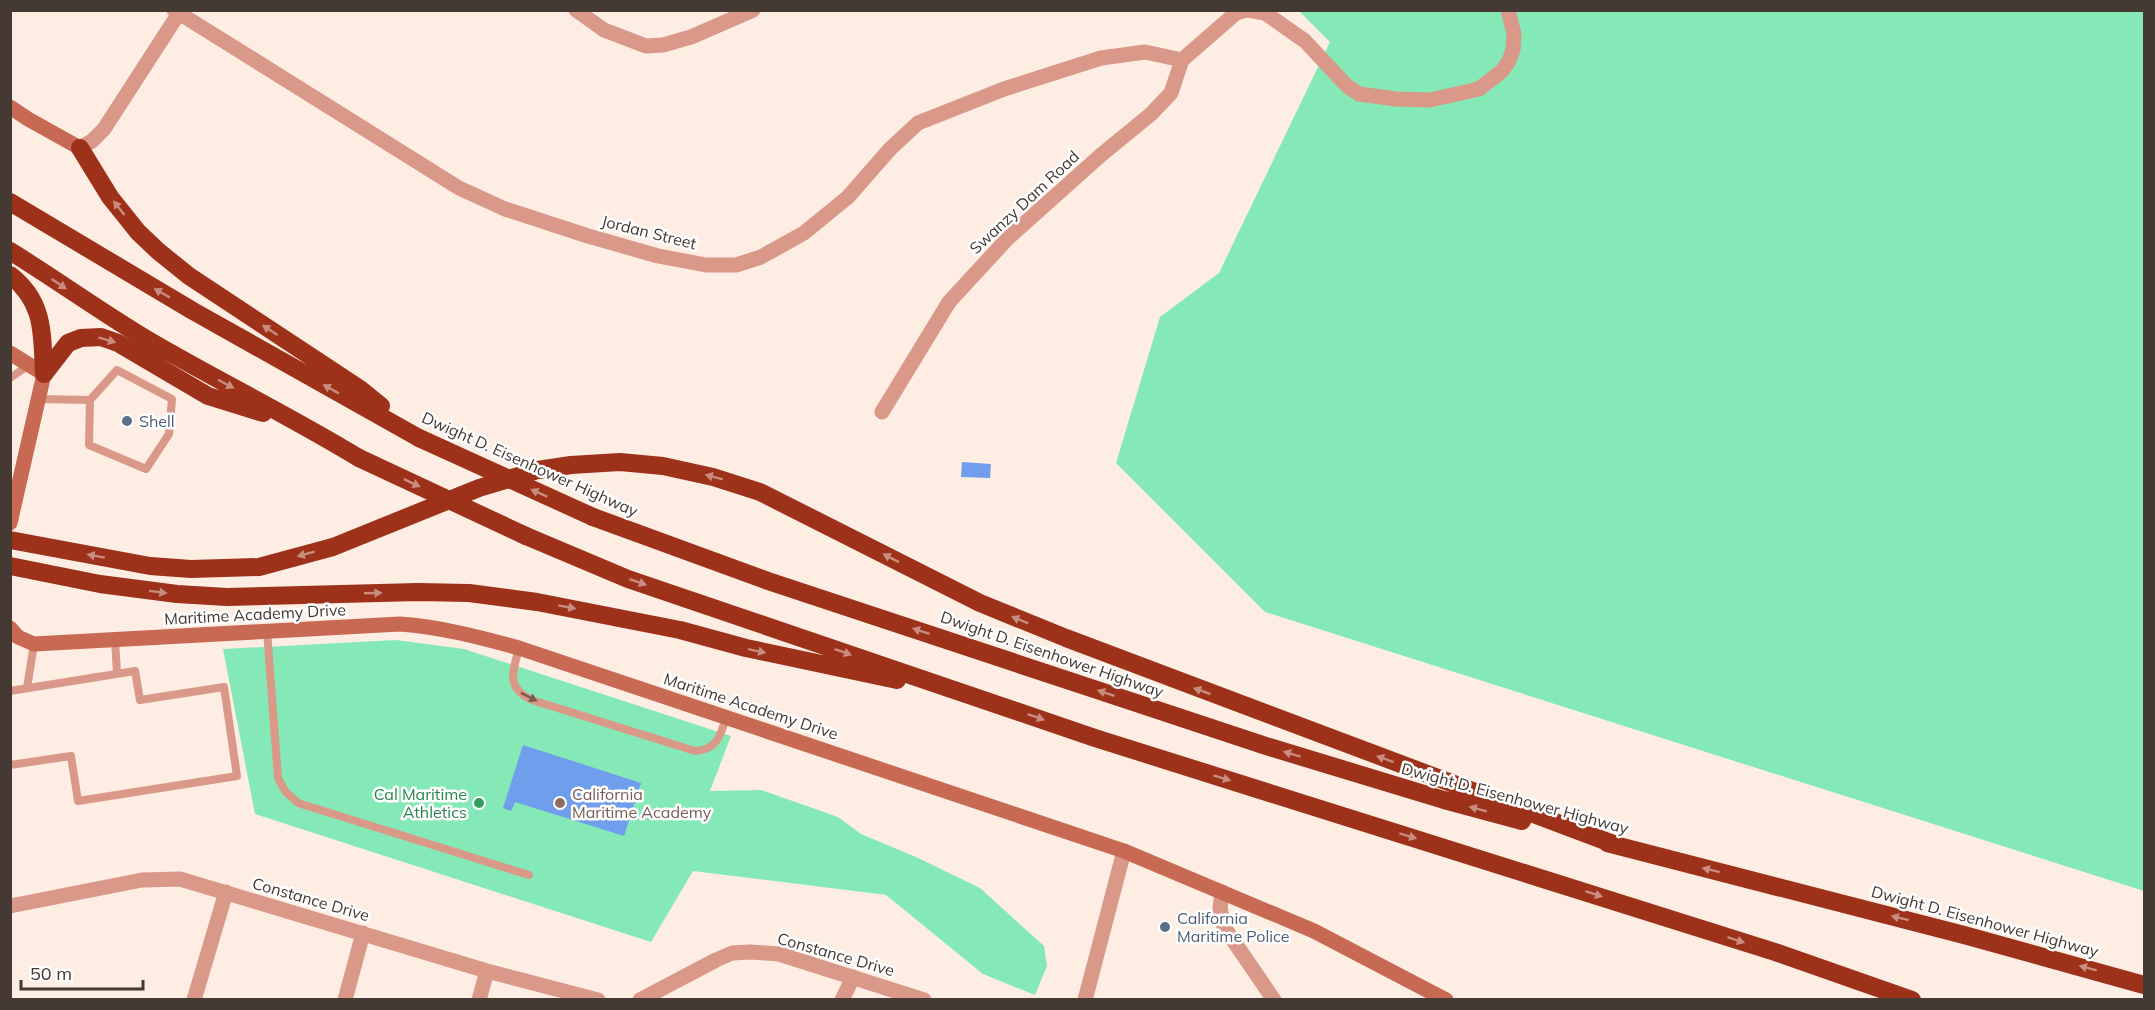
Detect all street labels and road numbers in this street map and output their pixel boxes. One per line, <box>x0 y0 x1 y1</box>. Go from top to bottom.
street label: Swanzy Dam Road <box>965 146 1083 258</box>
street label: Jordan Street <box>599 211 699 254</box>
street label: Dwight D. Eisenhower Highway <box>419 407 642 521</box>
street label: Maritime Academy Drive <box>164 599 346 629</box>
street label: Dwight D. Eisenhower Highway <box>938 606 1167 702</box>
street label: Maritime Academy Drive <box>661 668 841 744</box>
street label: Dwight D. Eisenhower Highway <box>1399 758 1631 838</box>
street label: Constance Drive <box>250 873 372 925</box>
street label: Dwight D. Eisenhower Highway <box>1869 881 2101 961</box>
street label: Constance Drive <box>775 928 897 980</box>

